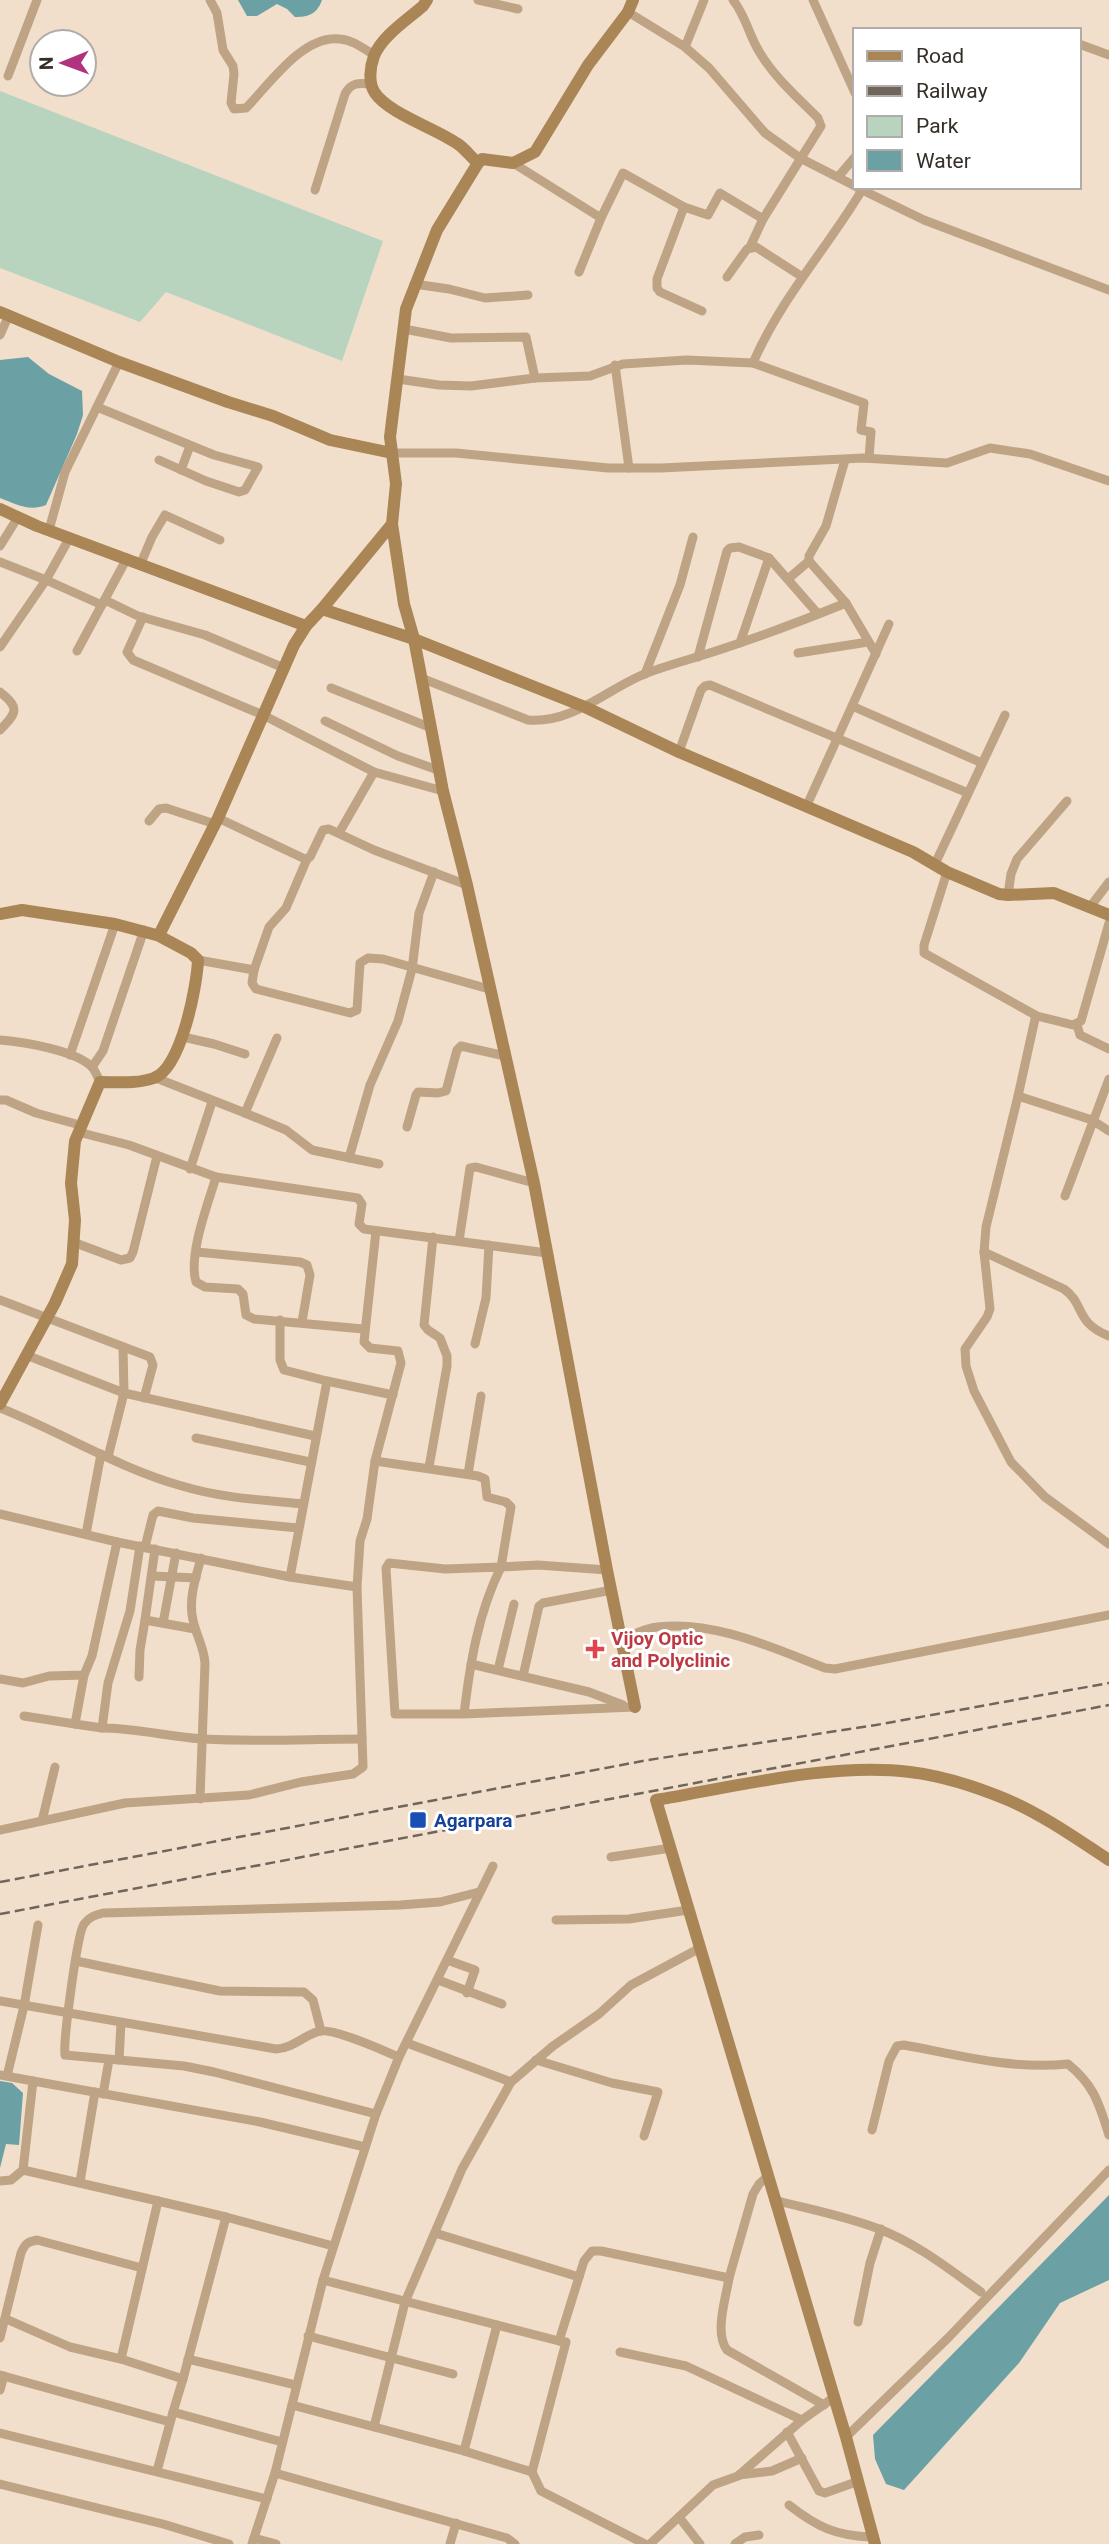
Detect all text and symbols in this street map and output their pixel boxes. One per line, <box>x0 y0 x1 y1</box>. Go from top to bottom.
north arrow <box>28 28 98 98</box>
legend <box>853 28 1081 189</box>
text: Road <box>916 44 964 68</box>
text: N <box>35 56 58 70</box>
text: Railway <box>916 79 988 103</box>
text: Park <box>916 114 959 138</box>
text: Water <box>916 149 971 173</box>
place label: Vijoy Optic and Polyclinic <box>611 1627 730 1672</box>
marker: Vijoy Optic and Polyclinic <box>585 1639 605 1659</box>
place label: Agarpara <box>434 1809 512 1832</box>
marker: Agarpara <box>408 1810 428 1830</box>

